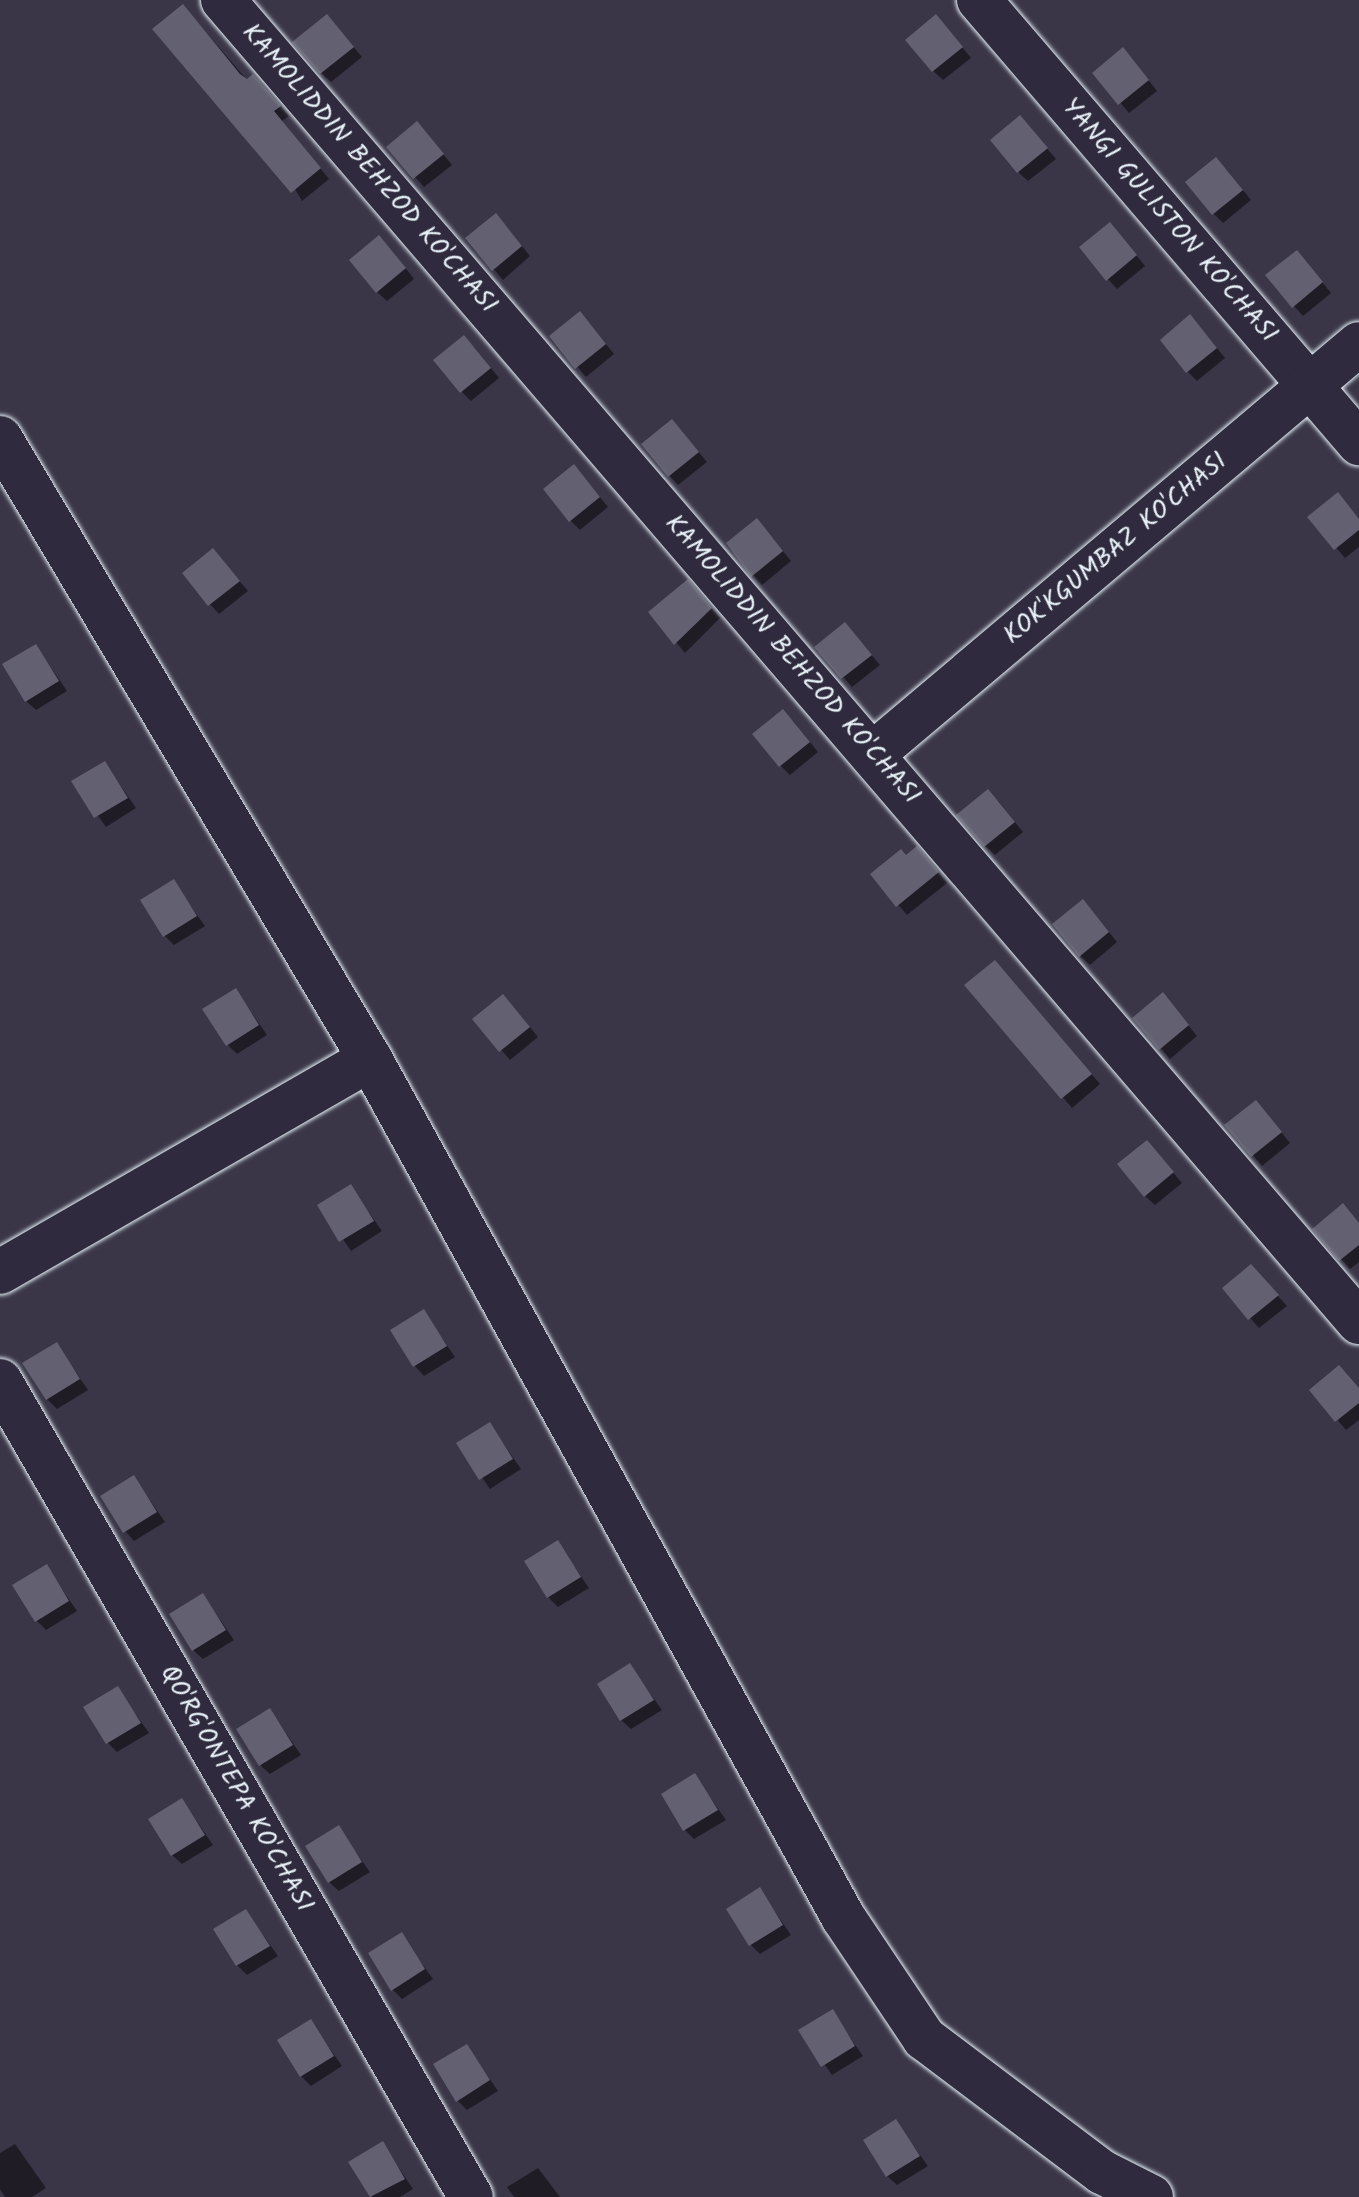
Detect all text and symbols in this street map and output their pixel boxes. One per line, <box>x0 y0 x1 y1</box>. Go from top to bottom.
street label: KAMOLIDDIN BEHZOD KO'CHASI <box>235 18 503 320</box>
street label: YANGI GULISTON KO'CHASI <box>1054 92 1284 350</box>
street label: KOK'KGUMBAZ KO'CHASI <box>998 446 1234 652</box>
street label: KAMOLIDDIN BEHZOD KO'CHASI <box>658 509 926 811</box>
street label: QO'RG'ONTEPA KO'CHASI <box>152 1660 320 1918</box>

